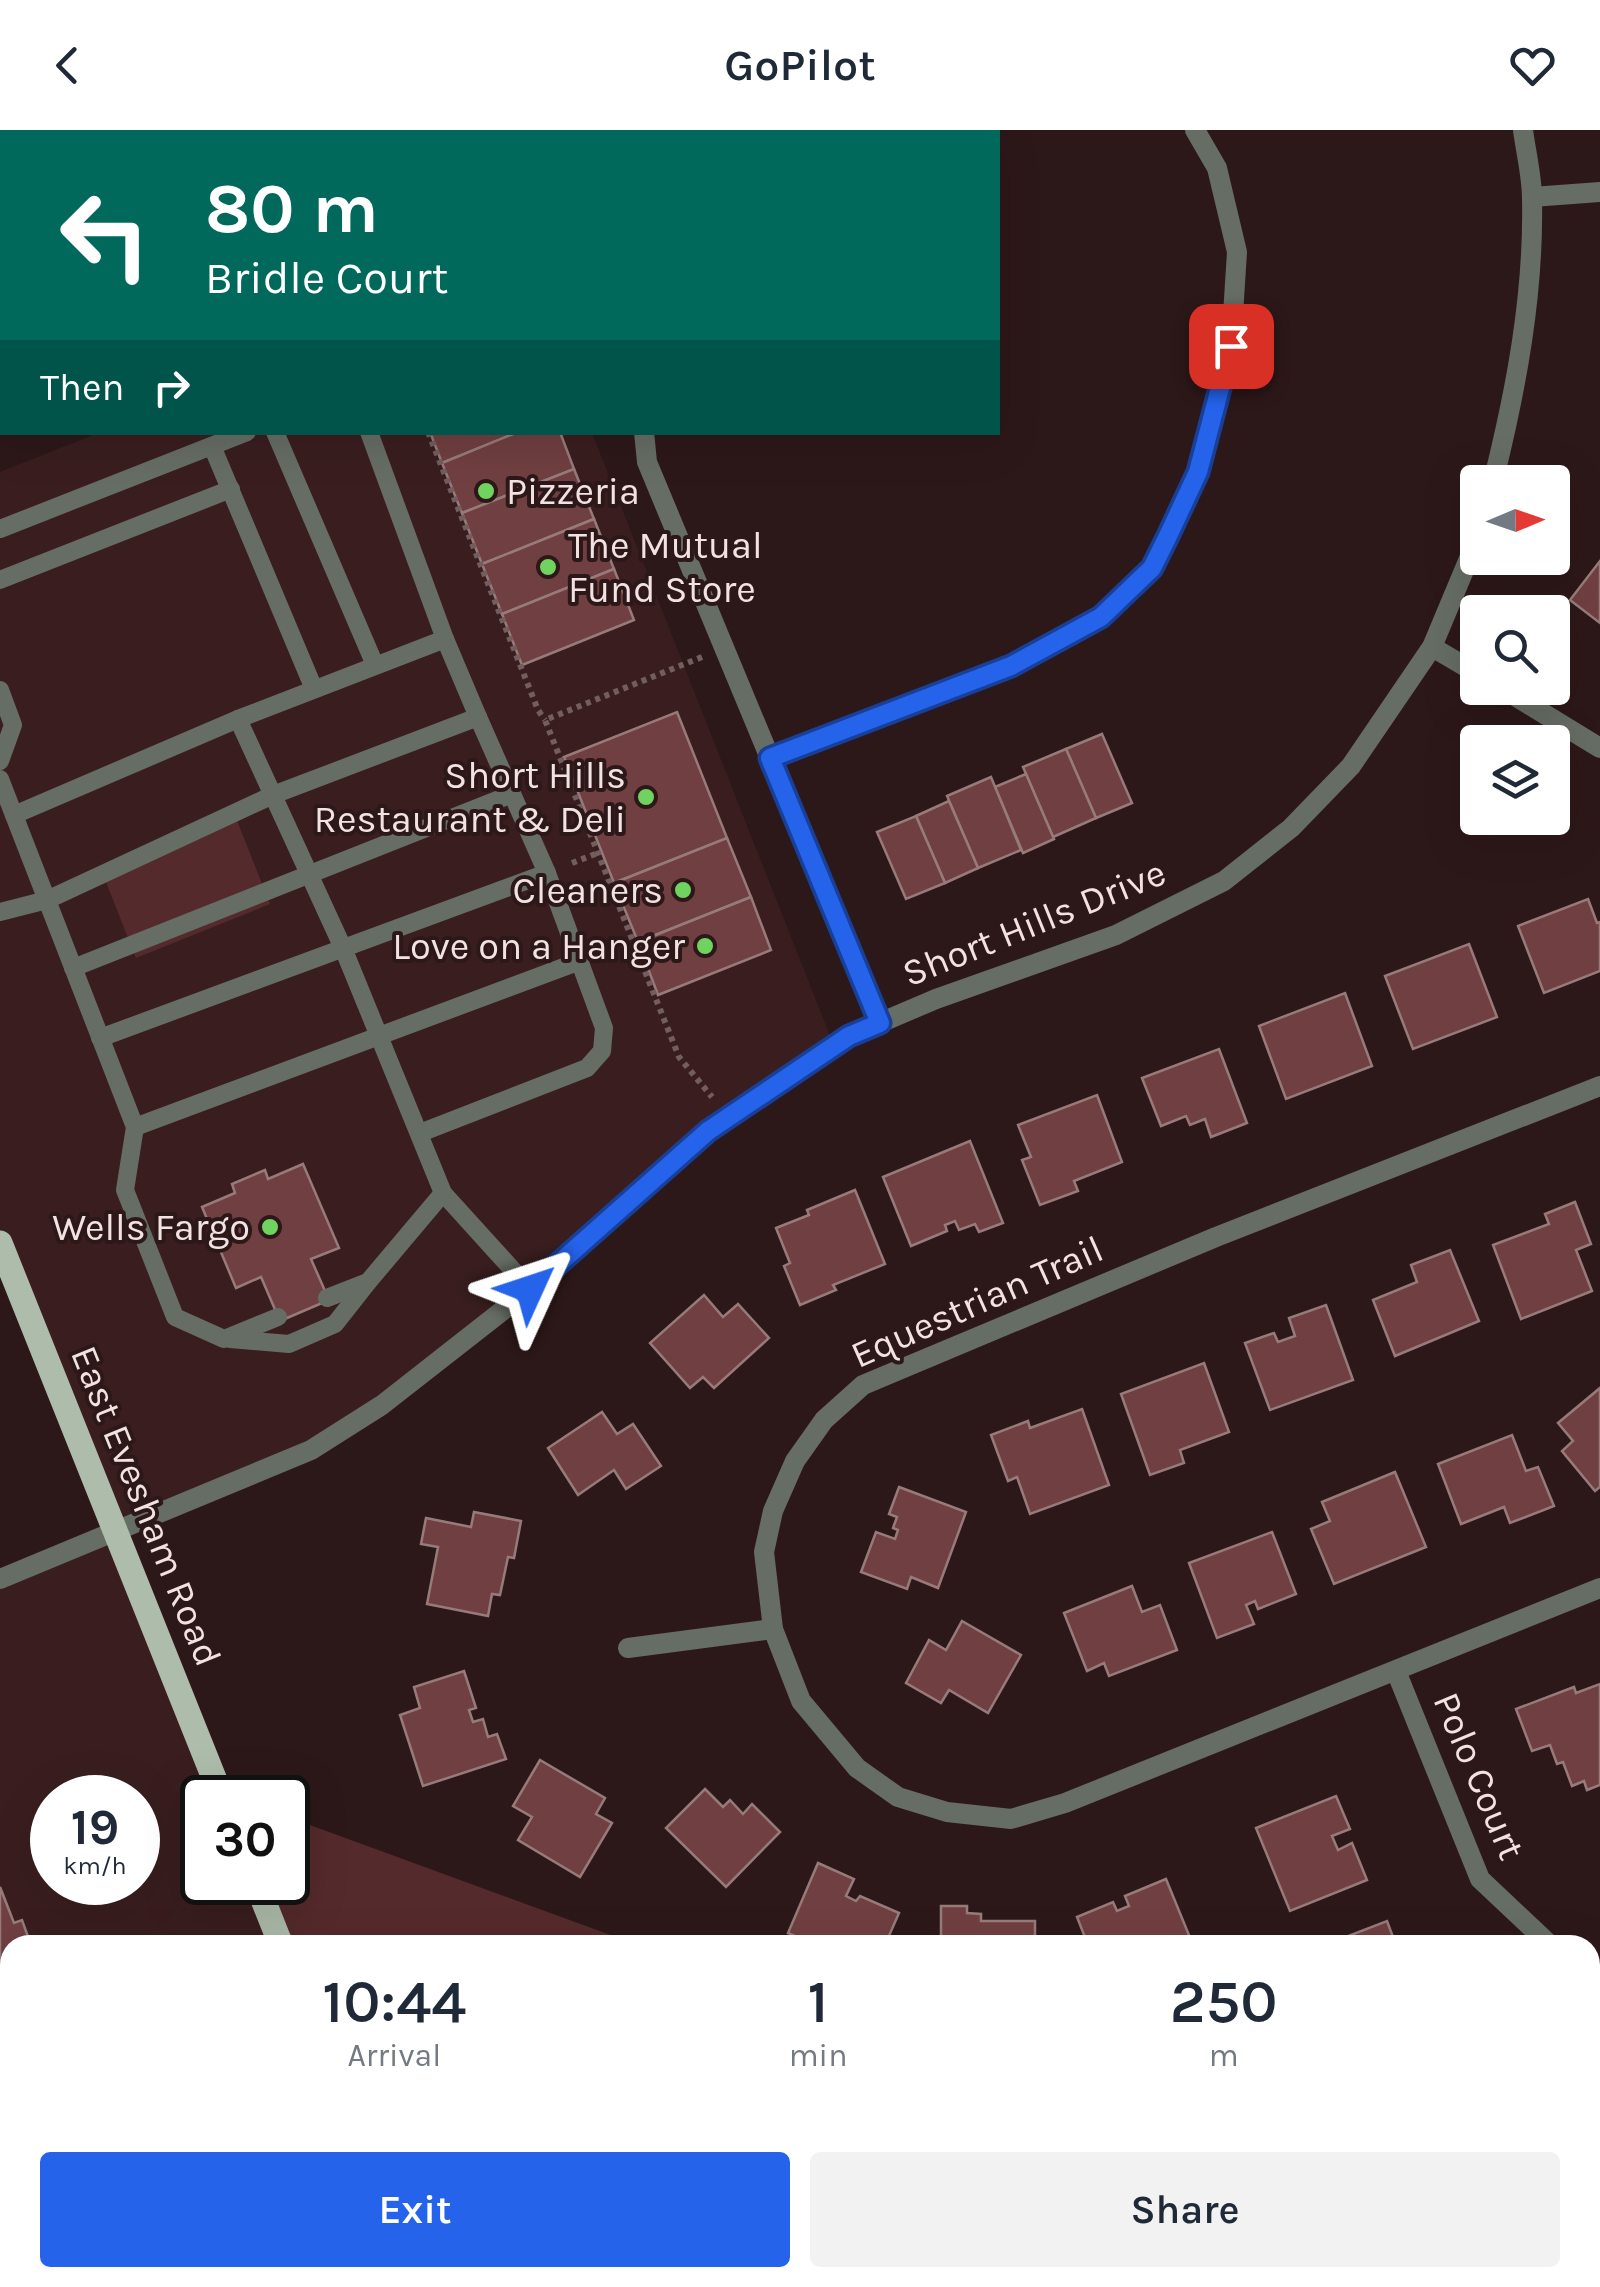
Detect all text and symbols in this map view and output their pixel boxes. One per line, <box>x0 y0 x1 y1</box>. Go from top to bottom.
icon: back <box>40 38 95 93</box>
icon: heart <box>1505 38 1560 93</box>
text: GoPilot <box>724 39 876 91</box>
text: 80 m <box>205 168 379 250</box>
icon: left <box>40 170 170 300</box>
text: Bridle Court <box>205 252 448 304</box>
pin <box>1189 304 1274 389</box>
icon: arrive <box>1204 319 1259 374</box>
icon: right <box>144 360 199 415</box>
text: Then <box>40 365 124 410</box>
north arrow <box>1460 465 1570 575</box>
map controls <box>1460 465 1570 835</box>
place label: Pizzeria <box>506 469 640 514</box>
marker: Pizzeria <box>475 480 497 502</box>
place label: The Mutual Fund Store <box>568 523 763 612</box>
marker: The Mutual Fund Store <box>537 556 559 578</box>
button: search <box>1460 595 1570 705</box>
button: layers <box>1460 725 1570 835</box>
place label: Short Hills Restaurant & Deli <box>314 753 626 842</box>
marker: Short Hills Restaurant & Deli <box>635 786 657 808</box>
street label: Short Hills Drive <box>896 850 1172 996</box>
place label: Cleaners <box>512 868 663 913</box>
marker: Cleaners <box>672 879 694 901</box>
place label: Love on a Hanger <box>392 924 685 969</box>
marker: Love on a Hanger <box>694 935 716 957</box>
place label: Wells Fargo <box>52 1205 250 1250</box>
marker: Wells Fargo <box>259 1216 281 1238</box>
street label: Equestrian Trail <box>844 1226 1110 1378</box>
position arrow <box>478 1237 582 1341</box>
street label: East Evesham Road <box>61 1339 231 1673</box>
street label: Polo Court <box>1424 1686 1534 1866</box>
speed limit sign: 30 <box>180 1775 310 1905</box>
text: 19 <box>71 1798 119 1857</box>
text: km/h <box>63 1851 127 1880</box>
text: 10:44 <box>322 1967 466 2037</box>
text: 1 <box>808 1967 829 2037</box>
text: 250 <box>1170 1967 1278 2037</box>
text: Arrival <box>347 2037 441 2074</box>
text: min <box>789 2037 847 2074</box>
text: m <box>1209 2037 1239 2074</box>
button: Exit <box>40 2152 790 2267</box>
button: Share <box>810 2152 1560 2267</box>

